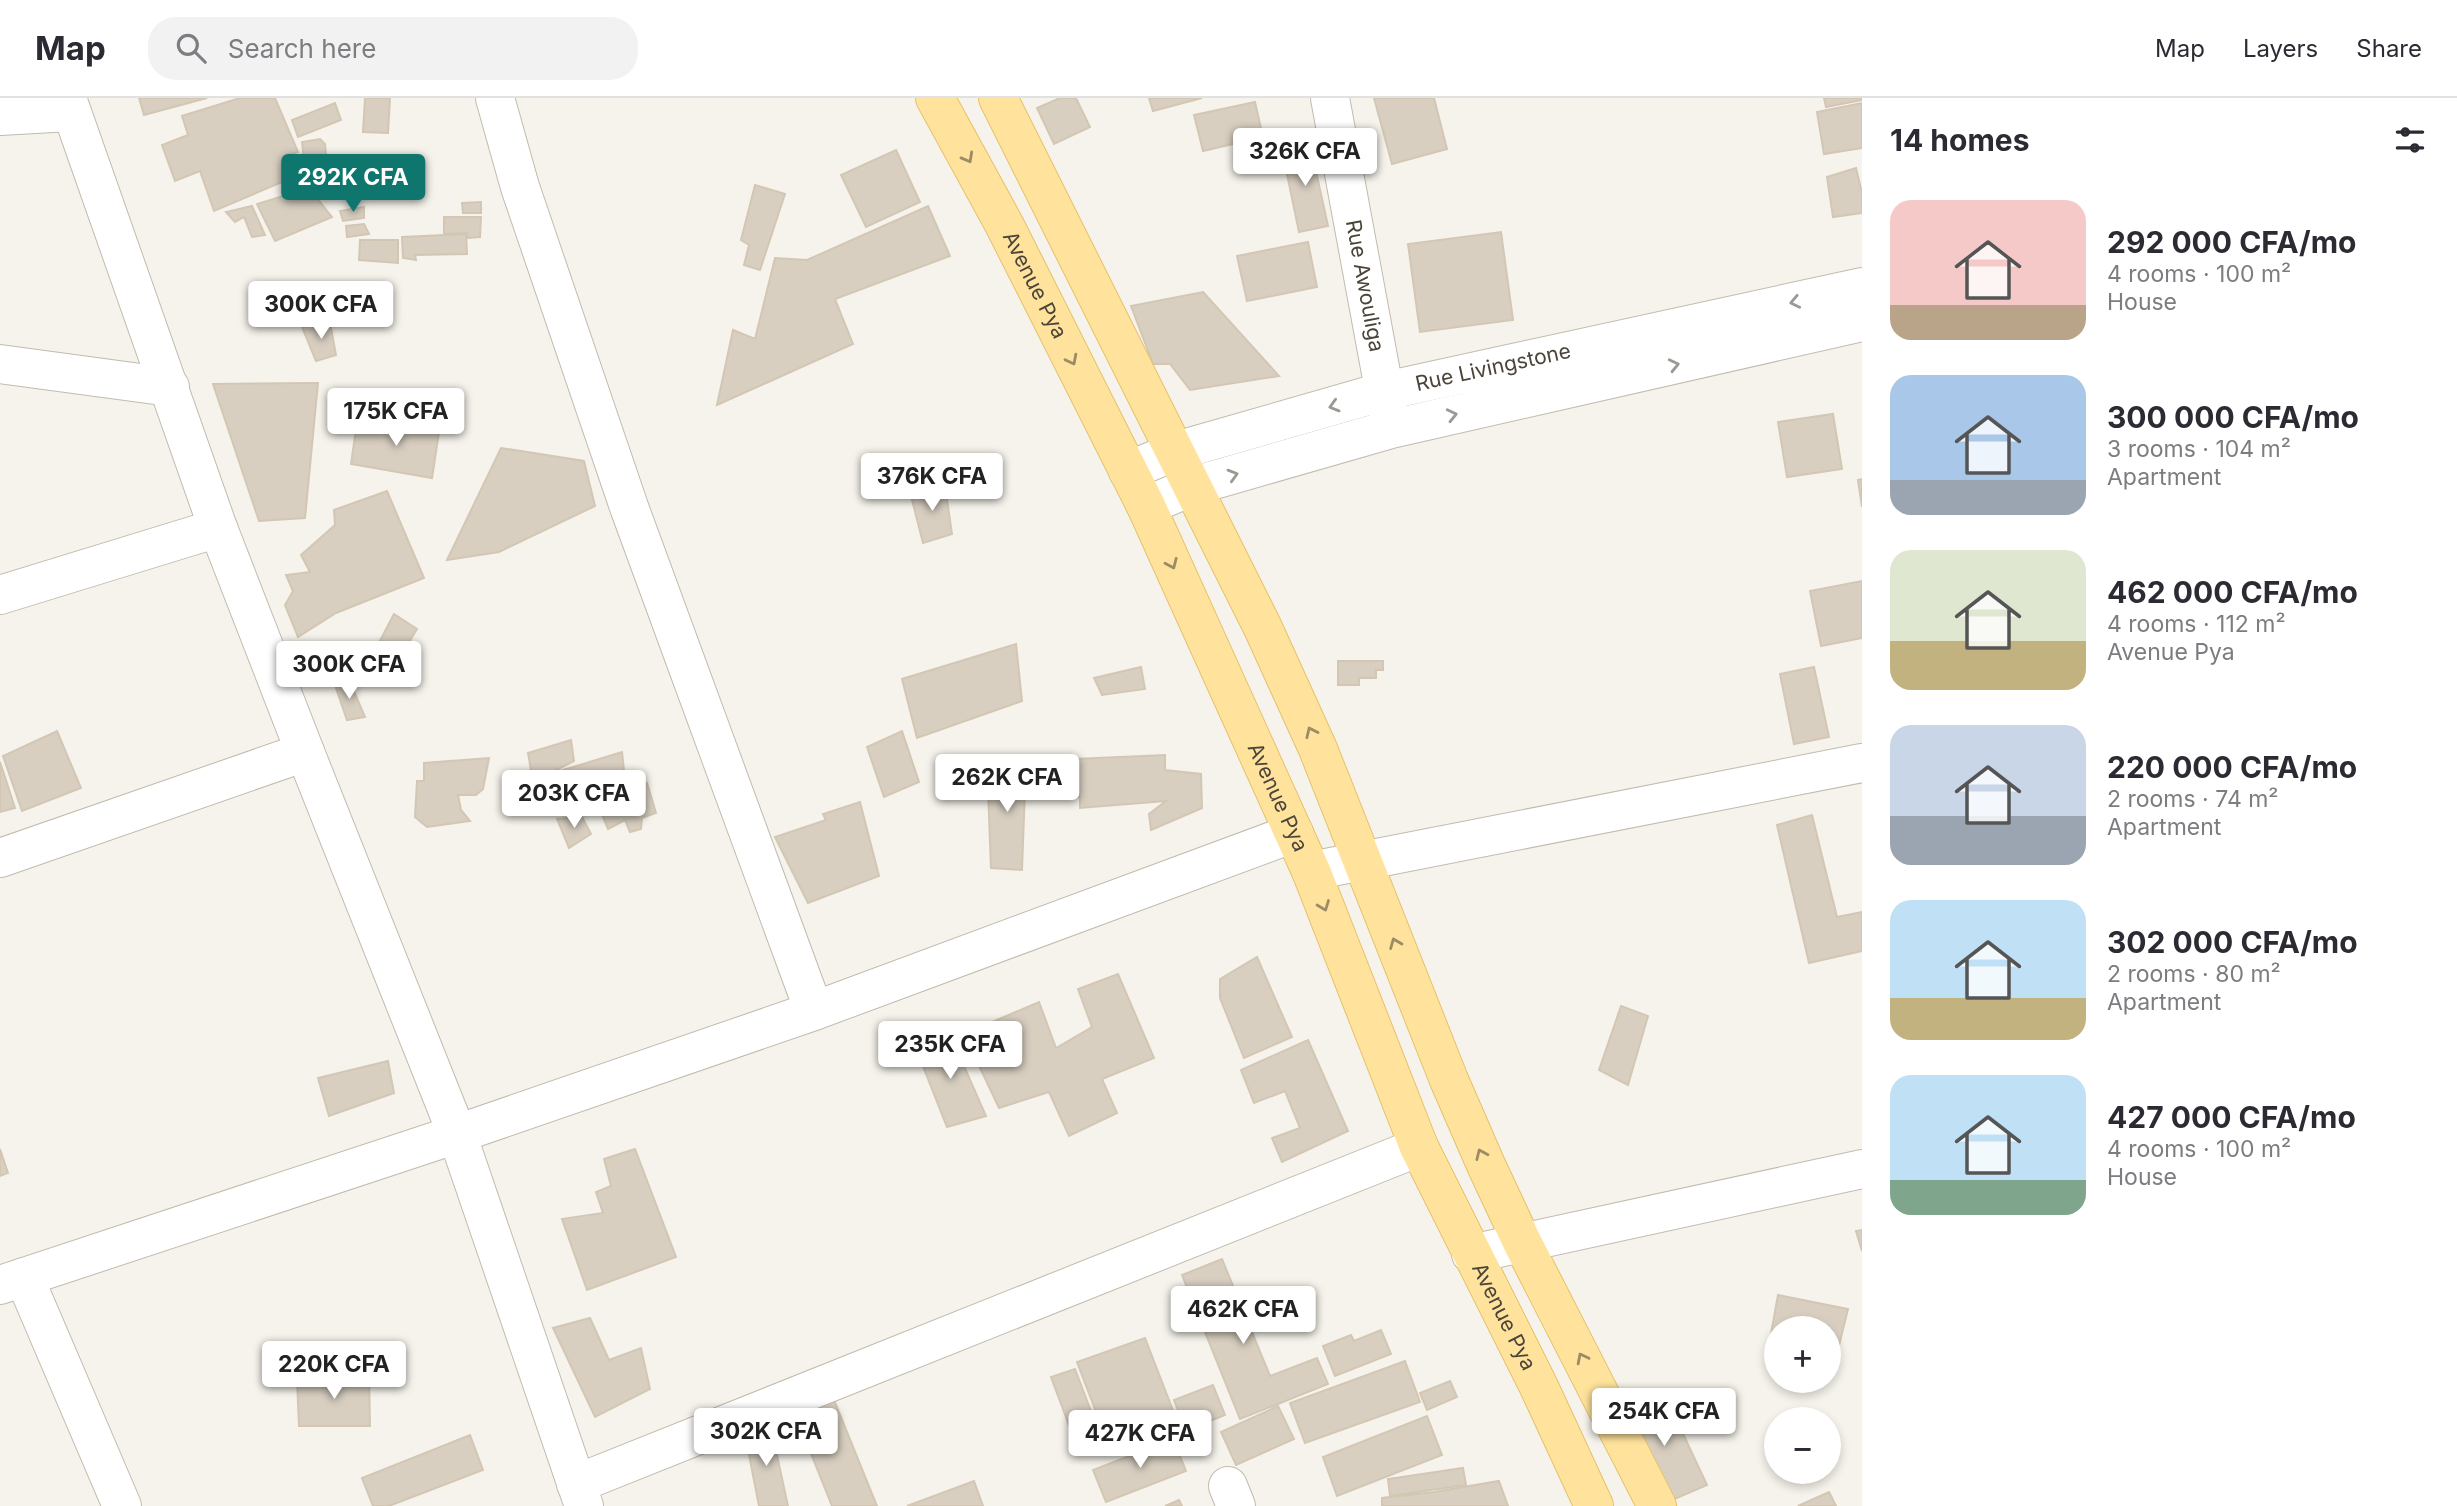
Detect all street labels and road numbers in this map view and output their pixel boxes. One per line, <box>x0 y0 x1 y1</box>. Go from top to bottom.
street label: Rue Awouliga <box>1341 218 1390 354</box>
street label: Avenue Pya <box>998 227 1073 343</box>
street label: Rue Livingstone <box>1413 338 1573 396</box>
street label: Avenue Pya <box>1243 739 1314 855</box>
street label: Avenue Pya <box>1467 1259 1542 1374</box>

